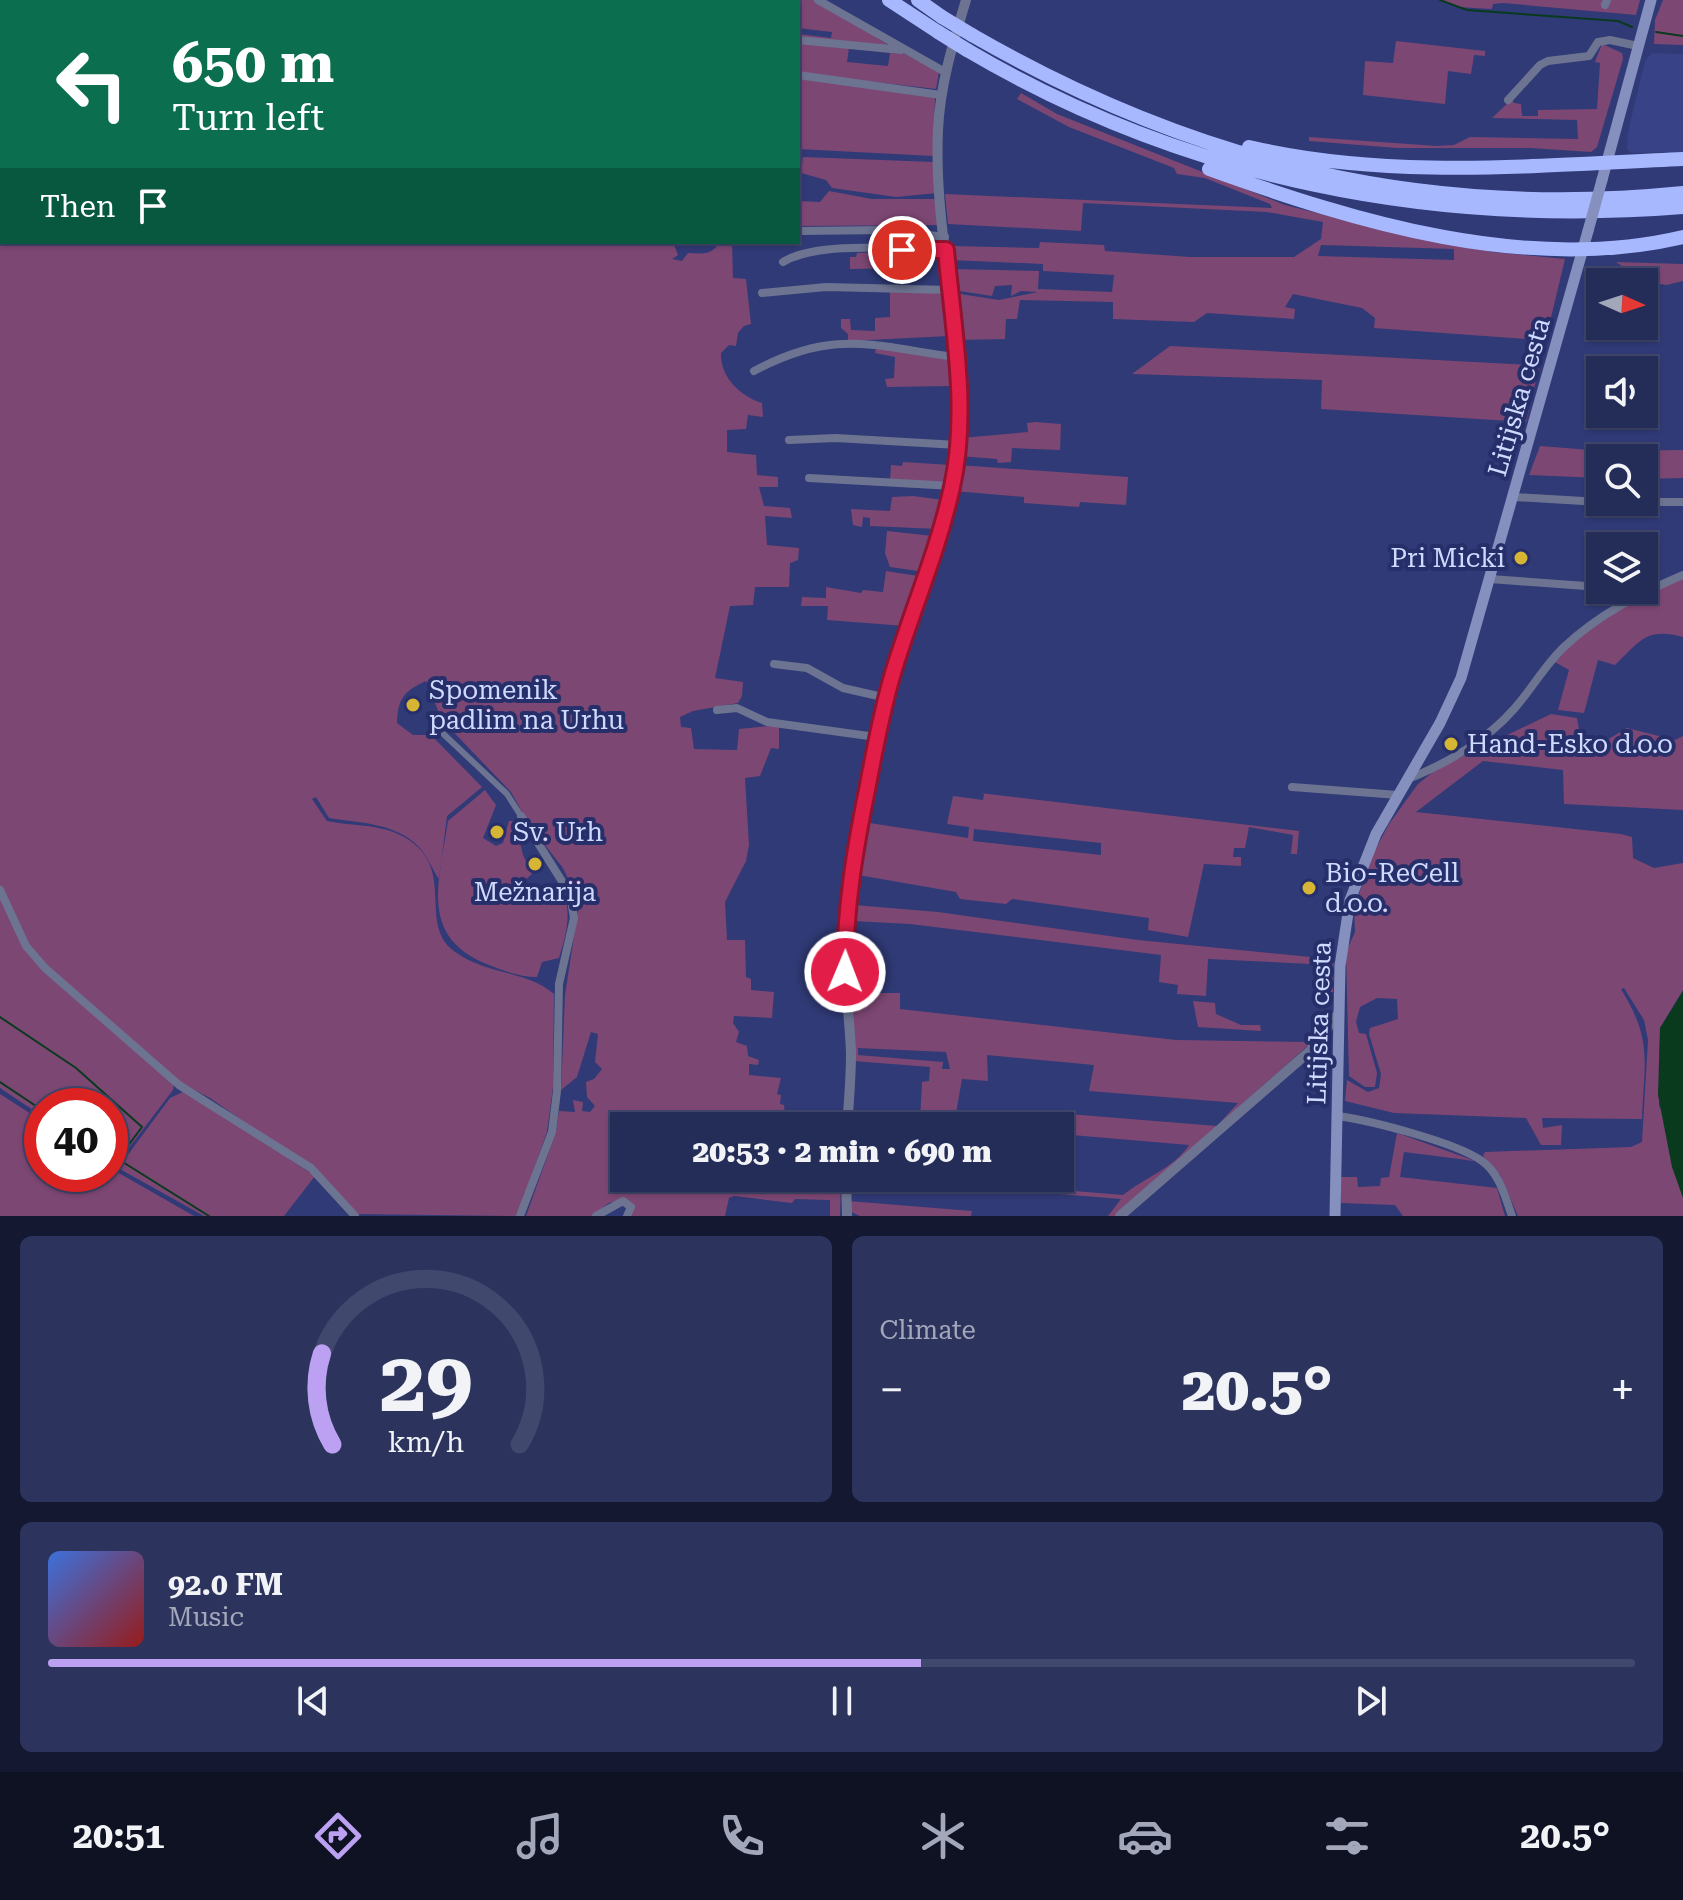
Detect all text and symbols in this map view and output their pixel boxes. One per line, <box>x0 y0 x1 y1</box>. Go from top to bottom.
text: 650 m <box>172 30 334 96</box>
icon: left <box>40 32 144 136</box>
text: Turn left <box>172 97 324 139</box>
icon: arrive <box>131 184 175 228</box>
text: Then <box>40 189 115 224</box>
pin <box>868 216 936 284</box>
icon: arrive <box>880 228 924 272</box>
north arrow <box>1586 268 1658 340</box>
map controls <box>1586 268 1658 604</box>
street label: Litijska cesta <box>1482 314 1556 480</box>
button: sound <box>1586 356 1658 428</box>
button: search <box>1586 444 1658 516</box>
button: layers <box>1586 532 1658 604</box>
place label: Pri Micki <box>1390 543 1505 573</box>
marker: Pri Micki <box>1512 549 1530 567</box>
place label: Spomenik padlim na Urhu <box>429 675 624 735</box>
marker: Spomenik padlim na Urhu <box>404 696 422 714</box>
place label: Hand-Esko d.o.o <box>1467 729 1673 759</box>
marker: Hand-Esko d.o.o <box>1442 735 1460 753</box>
place label: Sv. Urh <box>513 817 603 847</box>
marker: Sv. Urh <box>488 823 506 841</box>
marker: Mežnarija <box>526 855 544 873</box>
place label: Bio-ReCell d.o.o. <box>1325 858 1459 918</box>
place label: Mežnarija <box>474 877 596 907</box>
marker: Bio-ReCell d.o.o. <box>1300 879 1318 897</box>
position arrow <box>803 930 887 1014</box>
street label: Litijska cesta <box>1301 941 1337 1105</box>
speed limit sign: 40 <box>24 1088 128 1192</box>
text: 20:53 · 2 min · 690 m <box>692 1134 992 1169</box>
text: Climate <box>880 1315 976 1345</box>
text: 29 <box>379 1334 472 1431</box>
text: 20.5° <box>1182 1354 1333 1425</box>
text: − <box>880 1364 904 1416</box>
text: + <box>1610 1364 1635 1416</box>
text: km/h <box>387 1425 464 1459</box>
text: 92.0 FM <box>168 1567 283 1602</box>
text: Music <box>168 1602 244 1632</box>
icon: previous <box>291 1679 335 1723</box>
icon: pause <box>820 1679 864 1723</box>
icon: next <box>1349 1679 1393 1723</box>
icon: directions <box>310 1808 366 1864</box>
icon: music <box>512 1808 568 1864</box>
icon: phone <box>714 1808 770 1864</box>
icon: climate <box>915 1808 971 1864</box>
icon: car <box>1117 1808 1173 1864</box>
icon: filters <box>1319 1808 1375 1864</box>
text: 20:51 <box>73 1815 165 1857</box>
text: 20.5° <box>1520 1815 1610 1857</box>

